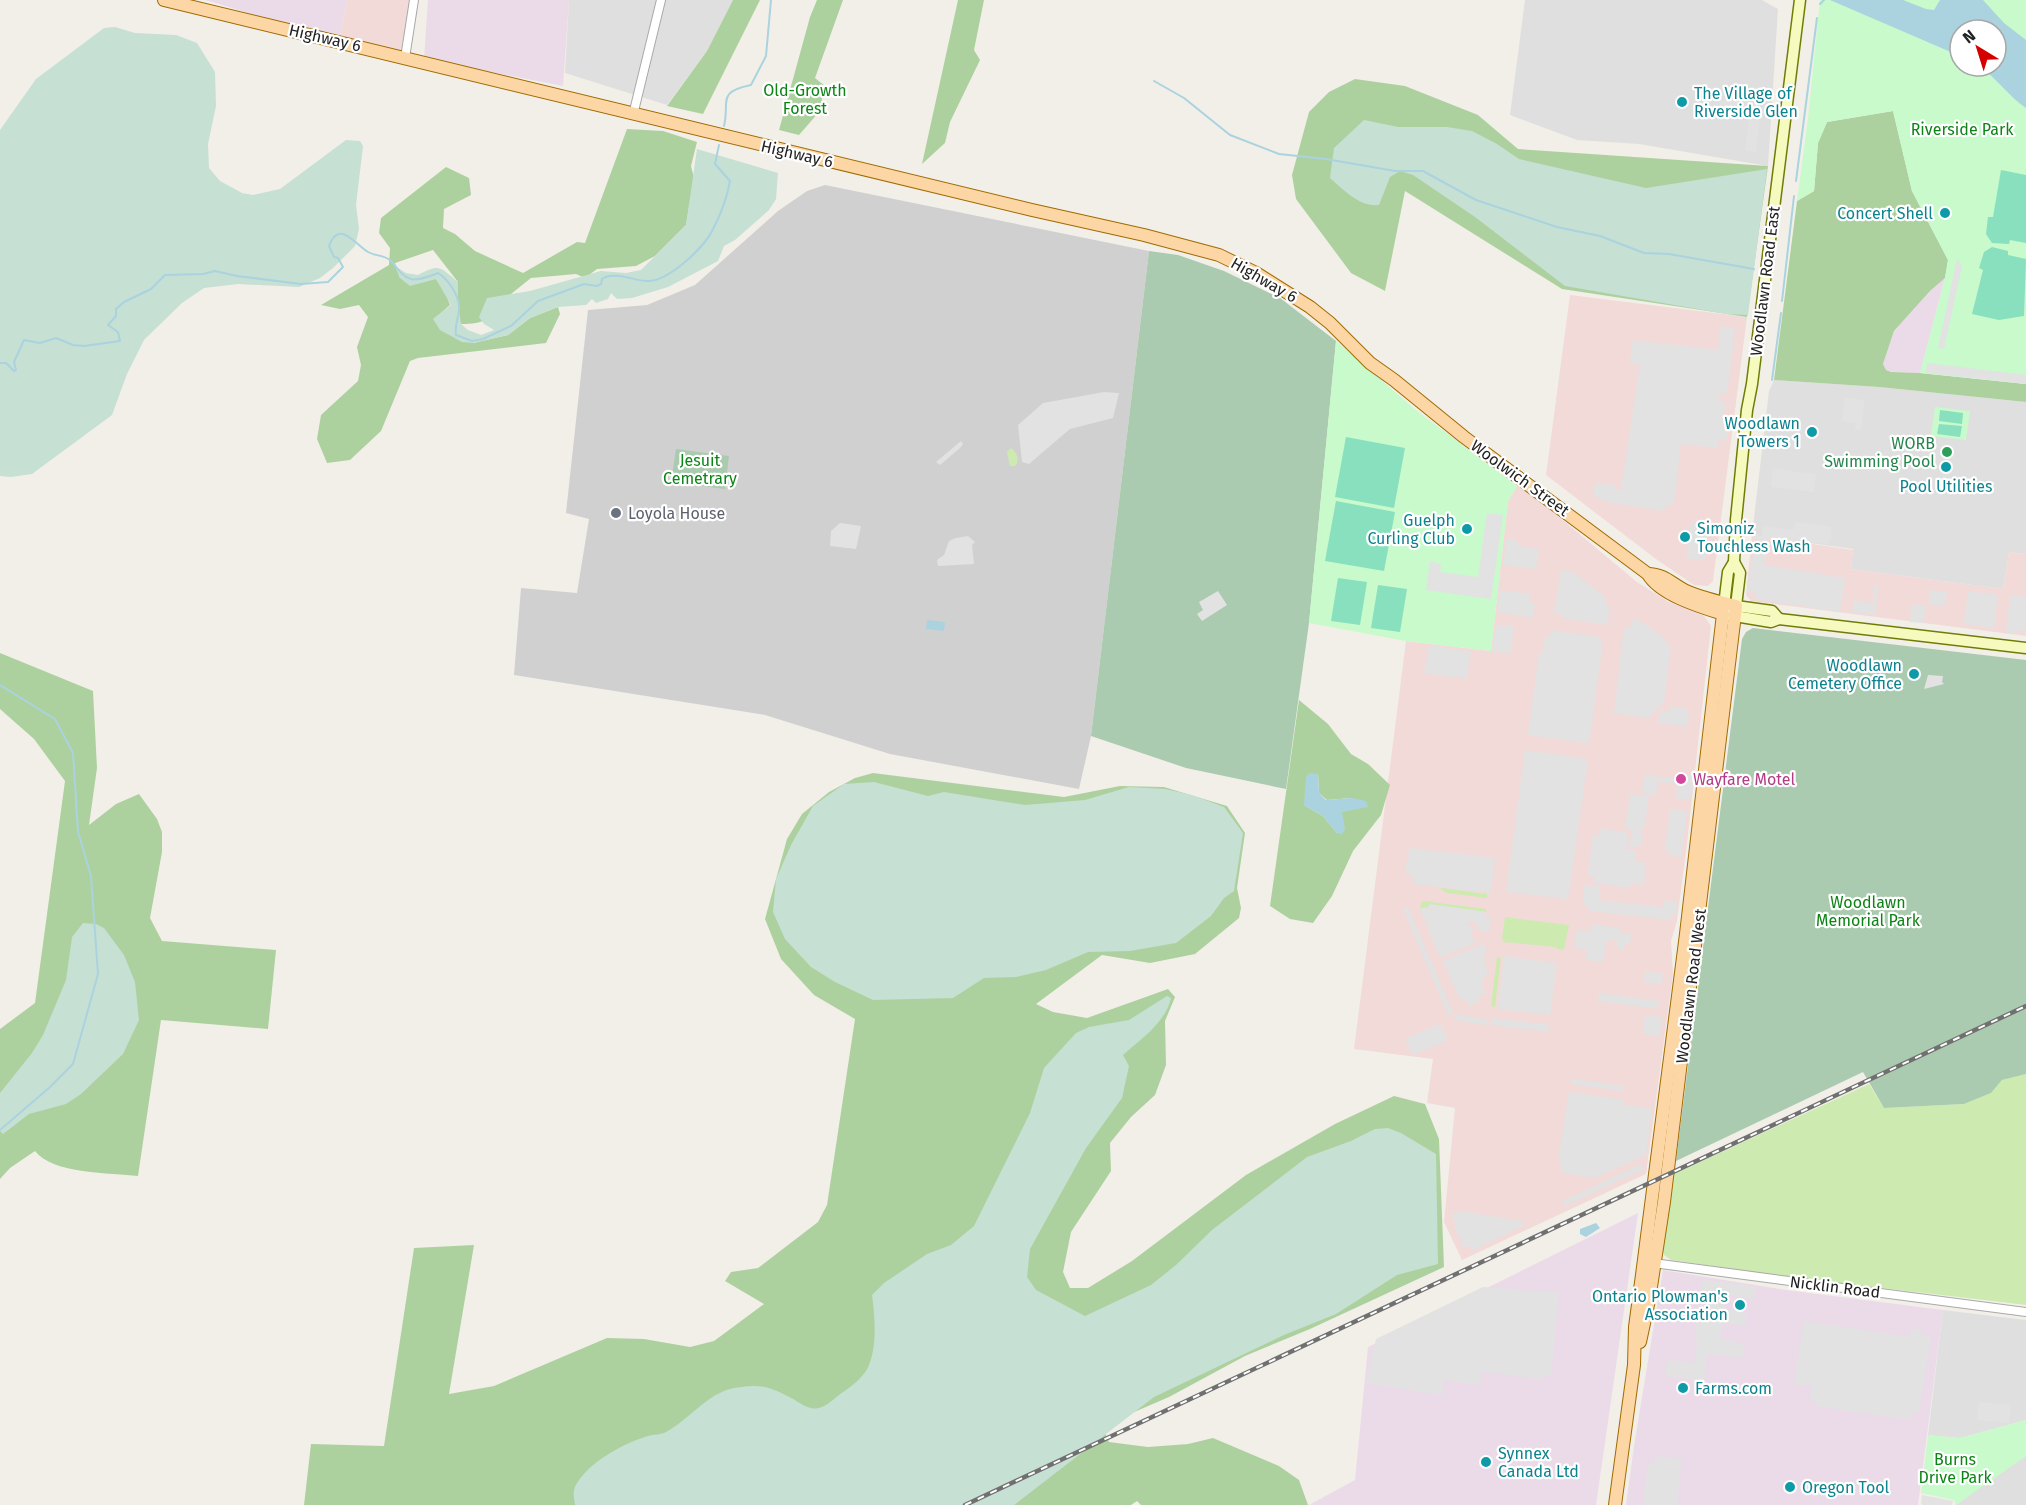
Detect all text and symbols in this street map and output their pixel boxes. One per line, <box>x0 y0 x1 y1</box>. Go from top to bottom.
north arrow <box>1948 18 2008 78</box>
street label: Highway 6 <box>287 20 363 56</box>
text: N <box>1959 26 1979 47</box>
park label: Old-Growth Forest <box>763 81 847 118</box>
place label: The Village of Riverside Glen <box>1694 84 1798 121</box>
marker: The Village of Riverside Glen <box>1675 95 1689 109</box>
park label: Riverside Park <box>1911 120 2014 139</box>
street label: Highway 6 <box>759 136 835 172</box>
place label: Concert Shell <box>1837 204 1933 223</box>
street label: Woodlawn Road East <box>1746 205 1784 357</box>
marker: Concert Shell <box>1938 206 1952 220</box>
street label: Highway 6 <box>1227 253 1301 307</box>
place label: Woodlawn Towers 1 <box>1725 414 1800 451</box>
marker: Woodlawn Towers 1 <box>1805 425 1819 439</box>
place label: WORB Swimming Pool <box>1824 434 1935 471</box>
street label: Woolwich Street <box>1467 436 1573 520</box>
marker: WORB Swimming Pool <box>1940 445 1954 459</box>
park label: Jesuit Cemetrary <box>663 451 737 488</box>
marker: Pool Utilities <box>1939 460 1953 474</box>
place label: Pool Utilities <box>1900 477 1993 496</box>
place label: Loyola House <box>628 504 725 523</box>
marker: Loyola House <box>609 506 623 520</box>
place label: Guelph Curling Club <box>1367 511 1455 548</box>
place label: Simoniz Touchless Wash <box>1697 519 1811 556</box>
marker: Guelph Curling Club <box>1460 522 1474 536</box>
marker: Simoniz Touchless Wash <box>1678 530 1692 544</box>
place label: Woodlawn Cemetery Office <box>1788 656 1902 693</box>
marker: Woodlawn Cemetery Office <box>1907 667 1921 681</box>
place label: Wayfare Motel <box>1693 770 1795 789</box>
marker: Wayfare Motel <box>1674 772 1688 786</box>
park label: Woodlawn Memorial Park <box>1816 893 1921 930</box>
street label: Woodlawn Road West <box>1672 907 1710 1064</box>
street label: Nicklin Road <box>1789 1272 1881 1302</box>
place label: Ontario Plowman's Association <box>1592 1287 1728 1324</box>
marker: Ontario Plowman's Association <box>1733 1298 1747 1312</box>
place label: Farms.com <box>1695 1379 1772 1398</box>
marker: Farms.com <box>1676 1381 1690 1395</box>
place label: Synnex Canada Ltd <box>1498 1444 1579 1481</box>
park label: Burns Drive Park <box>1918 1450 1992 1487</box>
marker: Synnex Canada Ltd <box>1479 1455 1493 1469</box>
place label: Oregon Tool <box>1802 1478 1890 1497</box>
marker: Oregon Tool <box>1783 1480 1797 1494</box>

